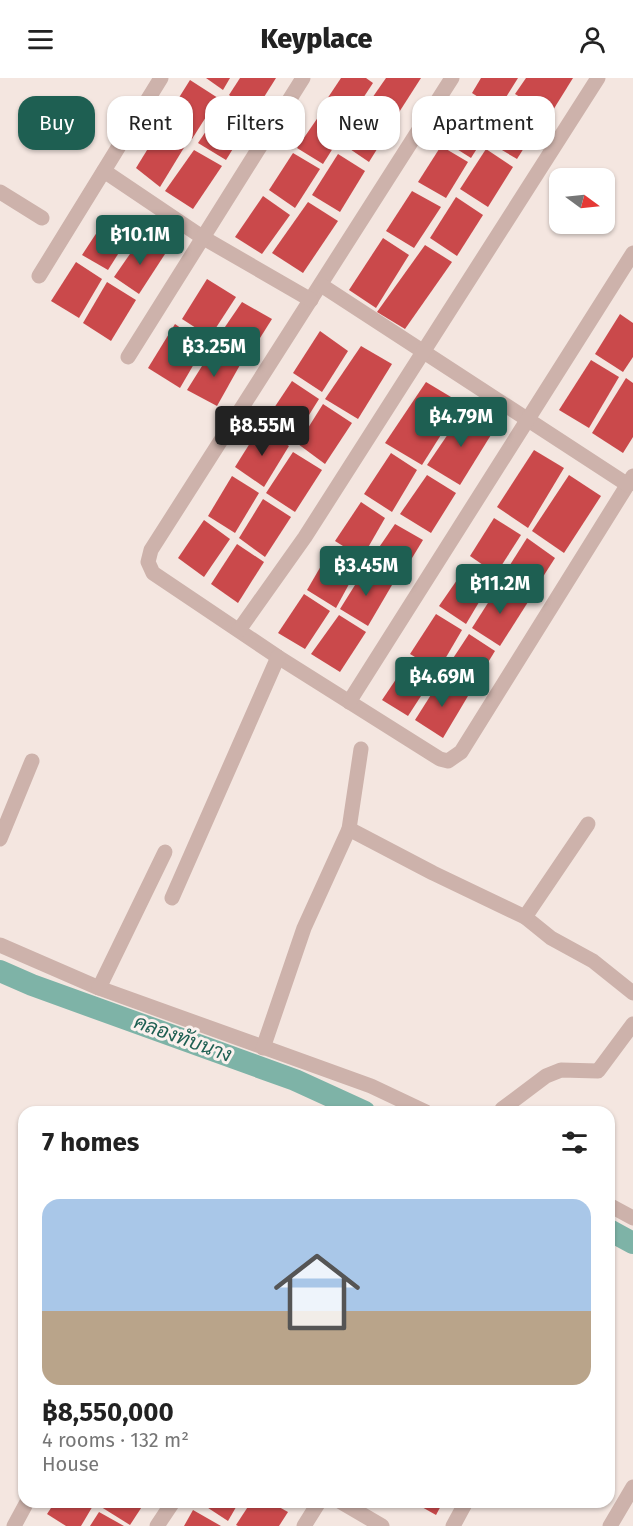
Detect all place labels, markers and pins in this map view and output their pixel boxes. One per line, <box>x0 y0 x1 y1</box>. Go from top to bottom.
pin: ฿10.1M <box>91 215 189 266</box>
pin: ฿3.25M <box>165 327 263 378</box>
pin: ฿4.79M <box>412 397 510 448</box>
pin: ฿8.55M <box>213 406 311 457</box>
pin: ฿3.45M <box>317 546 415 597</box>
pin: ฿11.2M <box>451 564 549 615</box>
pin: ฿4.69M <box>393 657 491 708</box>

